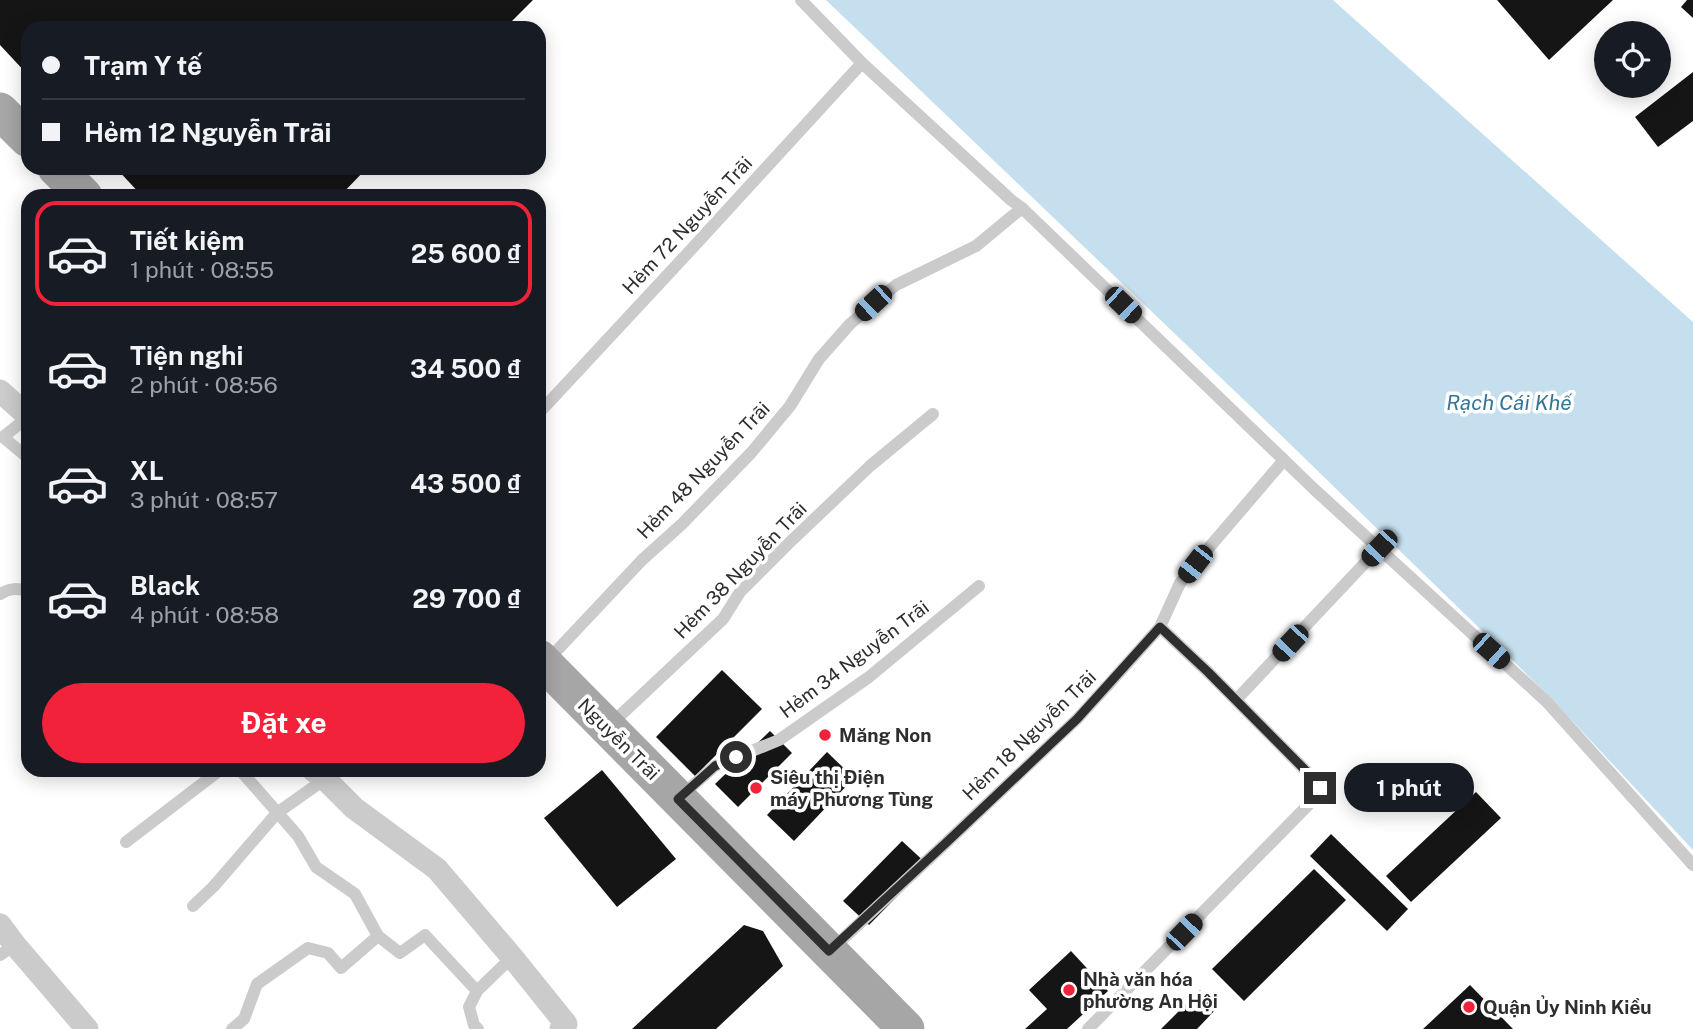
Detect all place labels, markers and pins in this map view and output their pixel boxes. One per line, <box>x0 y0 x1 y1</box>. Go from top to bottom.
place label: Măng Non <box>839 724 931 746</box>
marker: Măng Non <box>817 727 833 743</box>
place label: Siêu thị Điện máy Phương Tùng <box>770 766 933 810</box>
marker: Siêu thị Điện máy Phương Tùng <box>748 780 764 796</box>
place label: Nhà văn hóa phường An Hội <box>1083 968 1218 1012</box>
marker: Nhà văn hóa phường An Hội <box>1061 982 1077 998</box>
place label: Quận Ủy Ninh Kiều <box>1483 995 1652 1018</box>
marker: Quận Ủy Ninh Kiều <box>1461 999 1477 1015</box>

